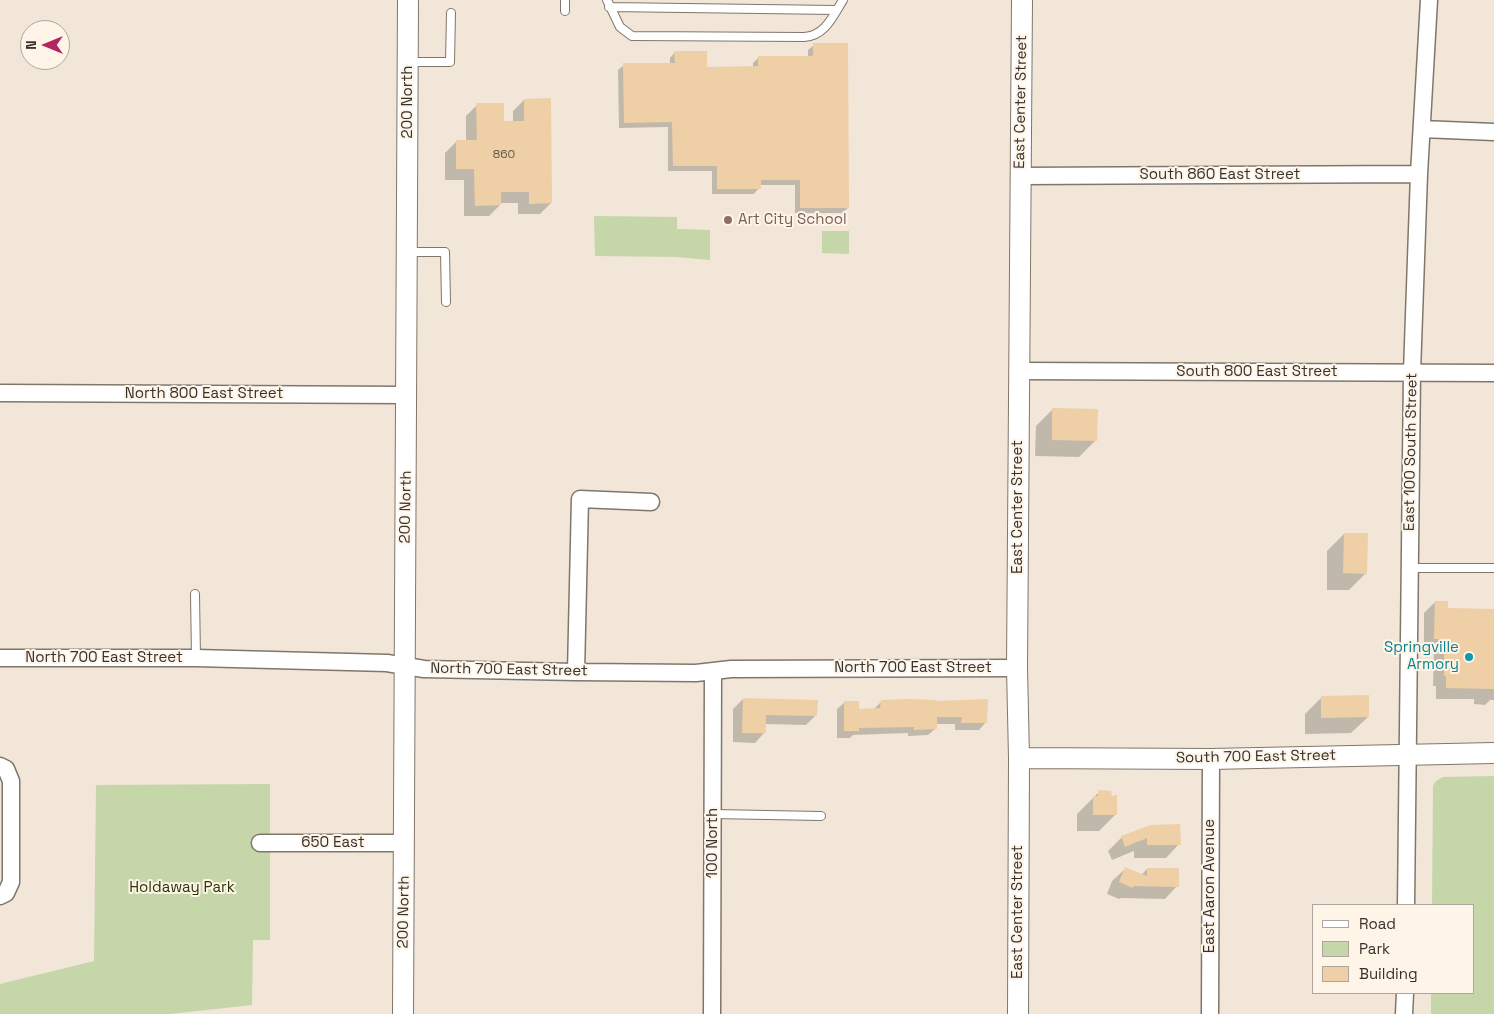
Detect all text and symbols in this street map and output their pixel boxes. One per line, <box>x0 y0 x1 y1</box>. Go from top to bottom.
north arrow <box>20 20 70 70</box>
street label: East Center Street <box>1011 35 1031 169</box>
text: N <box>22 40 40 50</box>
street label: 200 North <box>399 65 417 139</box>
house number: 860 <box>493 148 515 162</box>
street label: South 860 East Street <box>1140 166 1300 184</box>
place label: Art City School <box>738 211 847 229</box>
marker: Art City School <box>722 214 734 226</box>
street label: South 800 East Street <box>1176 363 1338 381</box>
street label: East 100 South Street <box>1401 373 1421 531</box>
street label: North 800 East Street <box>125 385 283 403</box>
street label: East Center Street <box>1009 440 1027 574</box>
street label: 200 North <box>396 470 416 544</box>
place label: Springville Armory <box>1384 639 1459 674</box>
street label: North 700 East Street <box>25 649 183 667</box>
marker: Springville Armory <box>1463 651 1475 663</box>
street label: North 700 East Street <box>834 659 992 677</box>
street label: North 700 East Street <box>430 660 588 680</box>
street label: South 700 East Street <box>1176 747 1336 767</box>
street label: 100 North <box>704 808 722 878</box>
street label: East Aaron Avenue <box>1201 819 1219 953</box>
street label: 650 East <box>301 834 365 852</box>
street label: East Center Street <box>1009 845 1027 979</box>
street label: 200 North <box>394 875 414 949</box>
park label: Holdaway Park <box>129 879 235 897</box>
legend <box>1312 904 1474 994</box>
text: Road <box>1359 914 1396 933</box>
text: Park <box>1359 939 1390 958</box>
text: Building <box>1359 964 1418 983</box>

